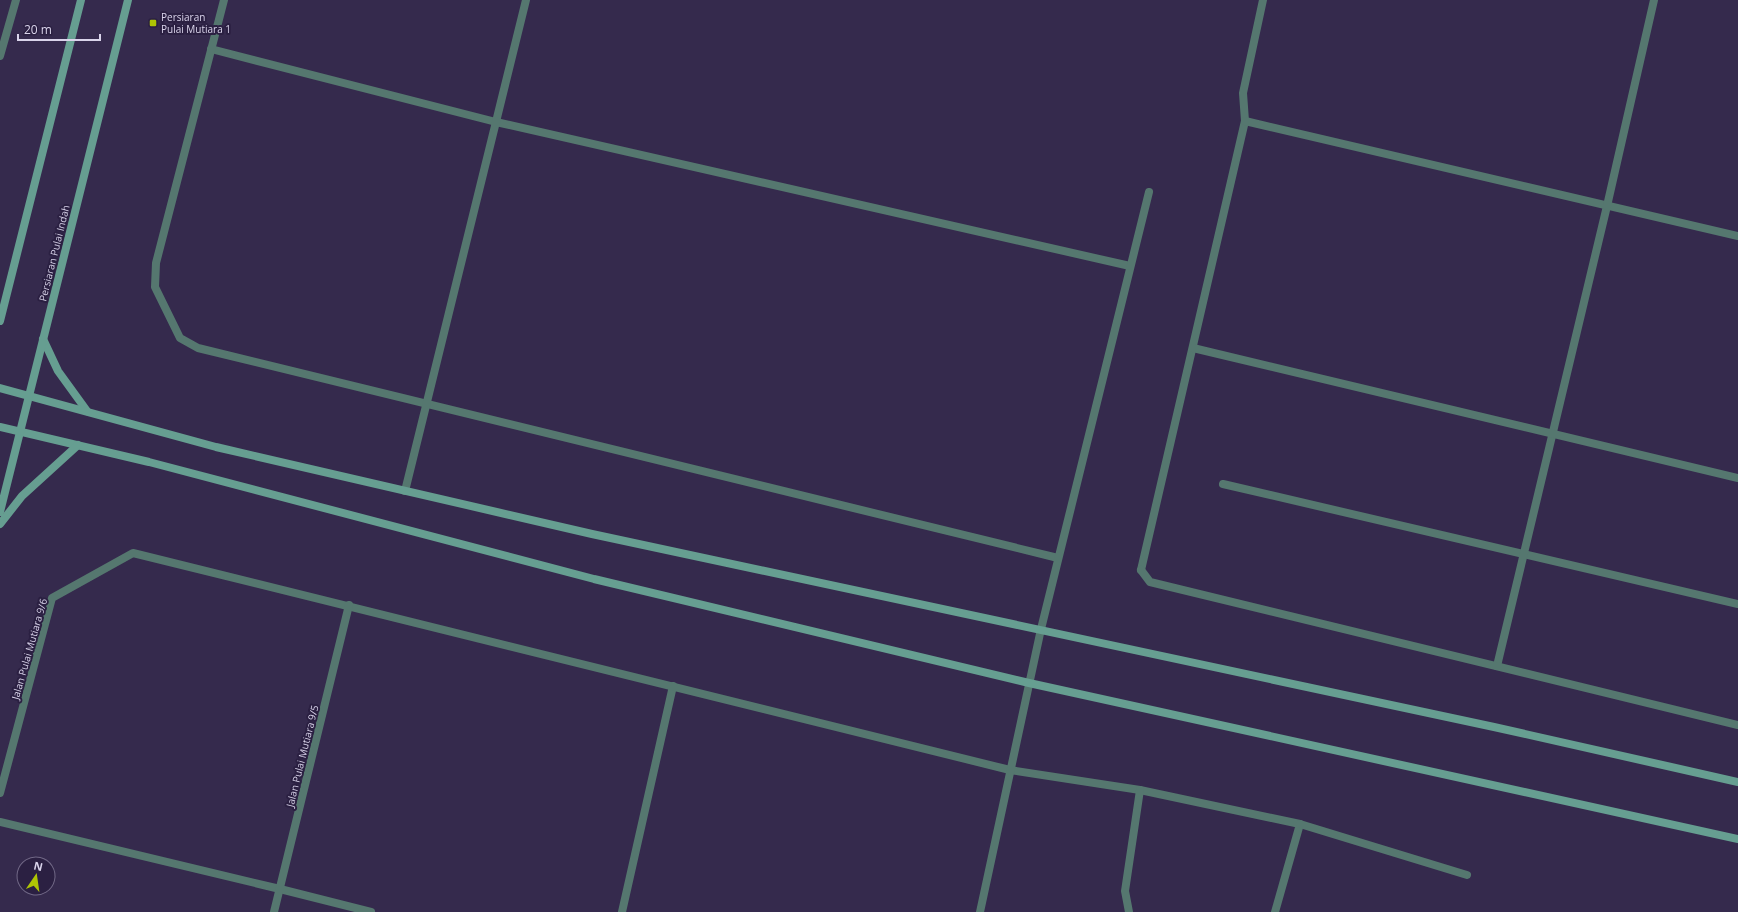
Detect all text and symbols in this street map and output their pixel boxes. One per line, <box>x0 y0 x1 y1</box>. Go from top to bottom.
place label: Persiaran Pulai Mutiara 1 <box>161 10 231 36</box>
scale bar <box>18 16 100 42</box>
marker: Persiaran Pulai Mutiara 1 <box>148 18 158 28</box>
text: 20 m <box>24 21 52 38</box>
street label: Persiaran Pulai Indah <box>35 203 73 303</box>
street label: Jalan Pulai Mutiara 9/6 <box>8 597 50 702</box>
street label: Jalan Pulai Mutiara 9/5 <box>282 703 322 809</box>
north arrow <box>16 856 56 896</box>
text: N <box>32 857 44 874</box>

